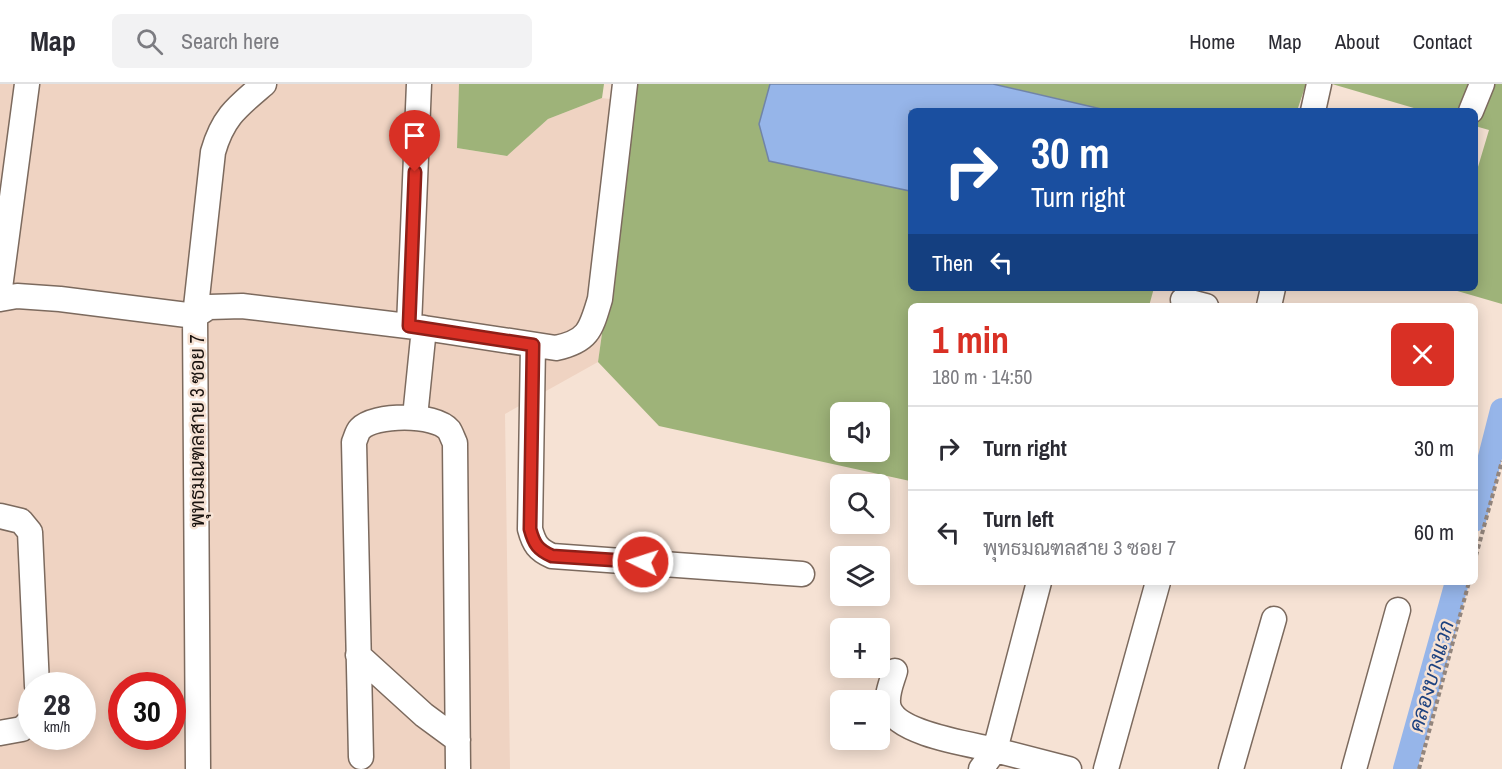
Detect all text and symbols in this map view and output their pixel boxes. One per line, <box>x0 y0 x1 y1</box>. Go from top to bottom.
search box <box>112 14 532 68</box>
text: Map <box>30 22 76 60</box>
icon: search <box>133 25 166 58</box>
text: Search here <box>181 26 279 56</box>
text: Home <box>1189 27 1235 56</box>
text: Map <box>1268 27 1302 56</box>
text: About <box>1335 27 1380 56</box>
text: Contact <box>1413 27 1472 56</box>
pin <box>389 110 440 172</box>
icon: arrive <box>398 119 431 152</box>
text: 30 m <box>1031 125 1110 181</box>
icon: right <box>932 132 1010 210</box>
text: Turn right <box>1031 179 1125 215</box>
icon: left <box>985 246 1018 279</box>
text: Then <box>932 248 973 278</box>
text: 1 min <box>932 316 1009 364</box>
button: close <box>1391 323 1454 386</box>
street label: พุทธมณฑลสาย 3 ซอย 7 <box>183 334 211 528</box>
text: 180 m · 14:50 <box>932 363 1032 390</box>
map controls <box>830 402 890 750</box>
button: sound <box>830 402 890 462</box>
icon: right <box>932 432 965 465</box>
text: Turn right <box>983 433 1067 463</box>
text: 30 m <box>1414 433 1454 463</box>
button: search <box>830 474 890 534</box>
text: Turn left <box>983 504 1054 534</box>
icon: left <box>932 516 965 549</box>
text: 60 m <box>1414 517 1454 547</box>
position arrow <box>611 530 675 594</box>
text: พุทธมณฑลสาย 3 ซอย 7 <box>983 534 1176 561</box>
button: layers <box>830 546 890 606</box>
water label: คลองบางแวก <box>1401 617 1461 735</box>
button: + <box>830 618 890 678</box>
speed limit sign: 30 <box>108 672 186 750</box>
text: 28 <box>43 684 71 724</box>
button: − <box>830 690 890 750</box>
text: km/h <box>44 716 70 737</box>

